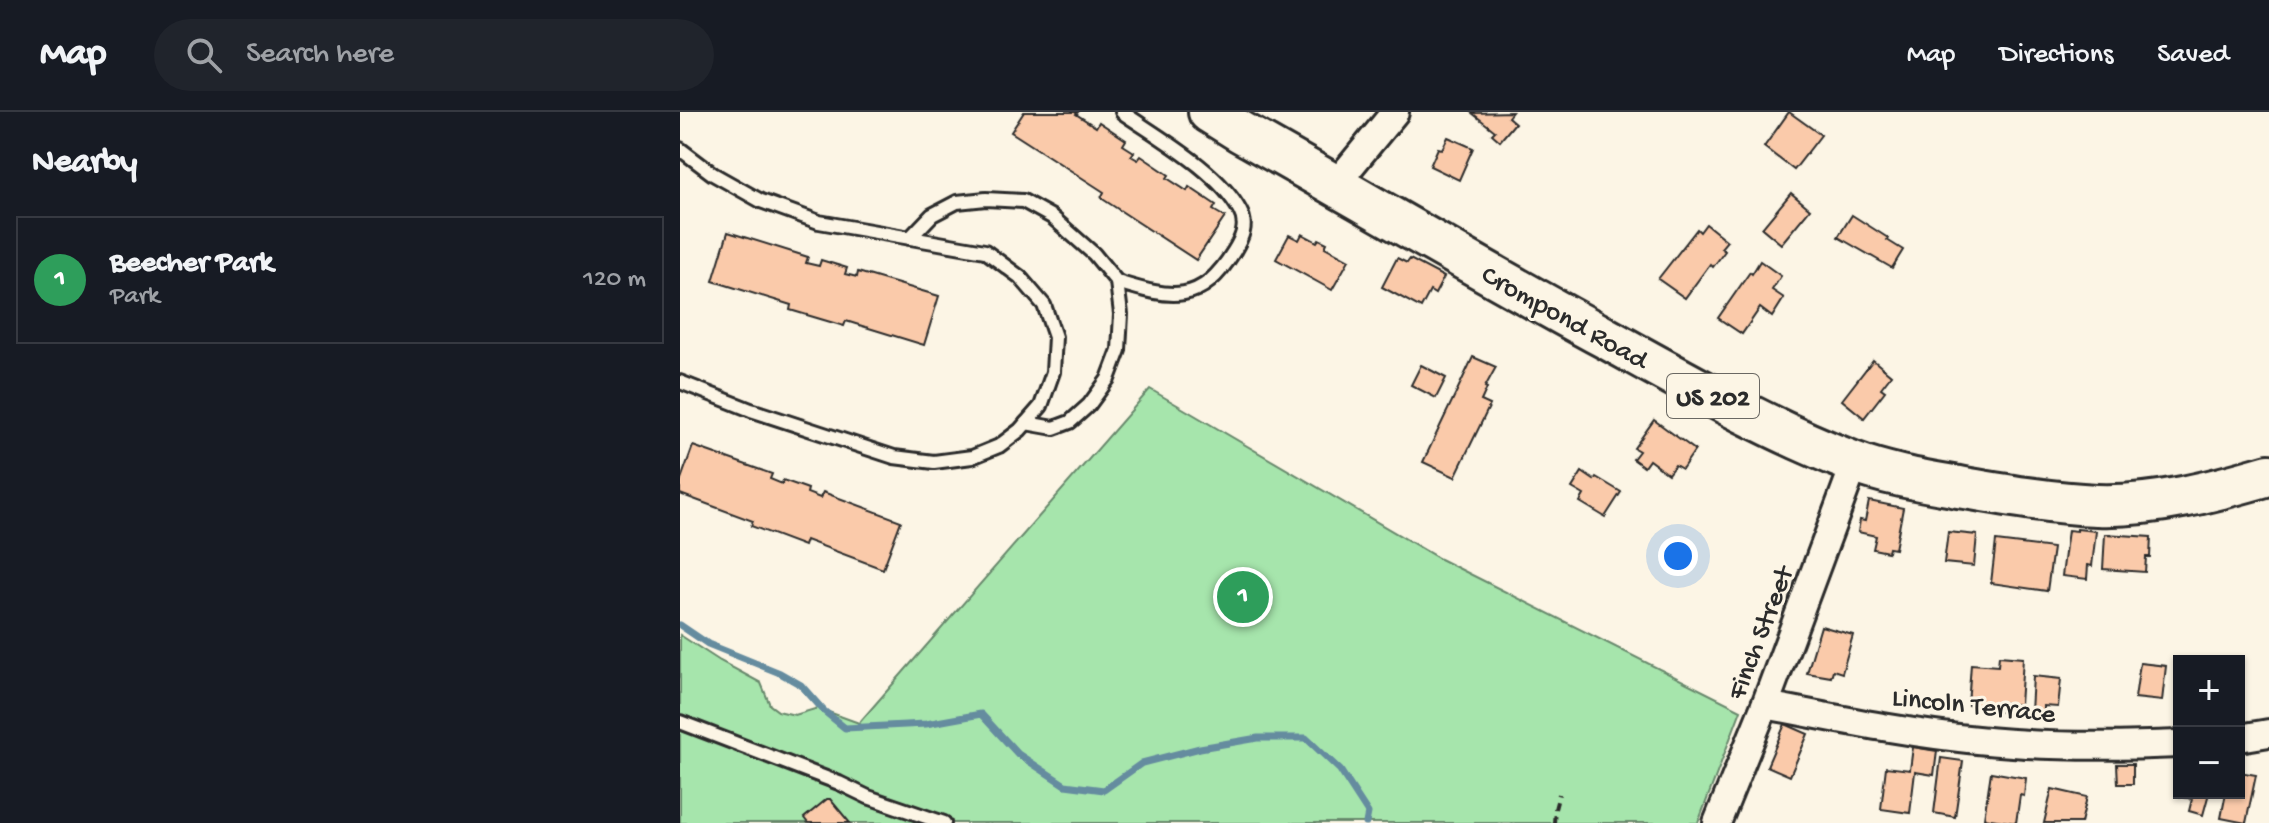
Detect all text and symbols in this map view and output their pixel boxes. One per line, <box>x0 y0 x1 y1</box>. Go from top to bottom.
search box <box>154 19 714 91</box>
text: Map <box>40 33 106 77</box>
icon: search <box>182 33 226 77</box>
text: Search here <box>246 38 394 73</box>
text: Map <box>1907 39 1955 72</box>
text: Directions <box>1999 39 2113 72</box>
text: Saved <box>2157 39 2229 72</box>
text: Nearby <box>32 144 137 184</box>
text: Beecher Park <box>110 247 273 282</box>
street label: Crompond Road <box>1475 260 1655 380</box>
text: 1 <box>55 265 65 296</box>
text: 120 m <box>583 265 646 296</box>
text: Park <box>110 282 160 313</box>
road number: US 202 <box>1667 374 1759 418</box>
your location <box>1658 536 1698 576</box>
street label: Finch Street <box>1721 560 1804 706</box>
pin: 1 <box>1217 567 1269 627</box>
map controls <box>2173 655 2245 799</box>
button: + <box>2173 655 2245 727</box>
street label: Lincoln Terrace <box>1890 682 2058 733</box>
button: − <box>2173 727 2245 799</box>

